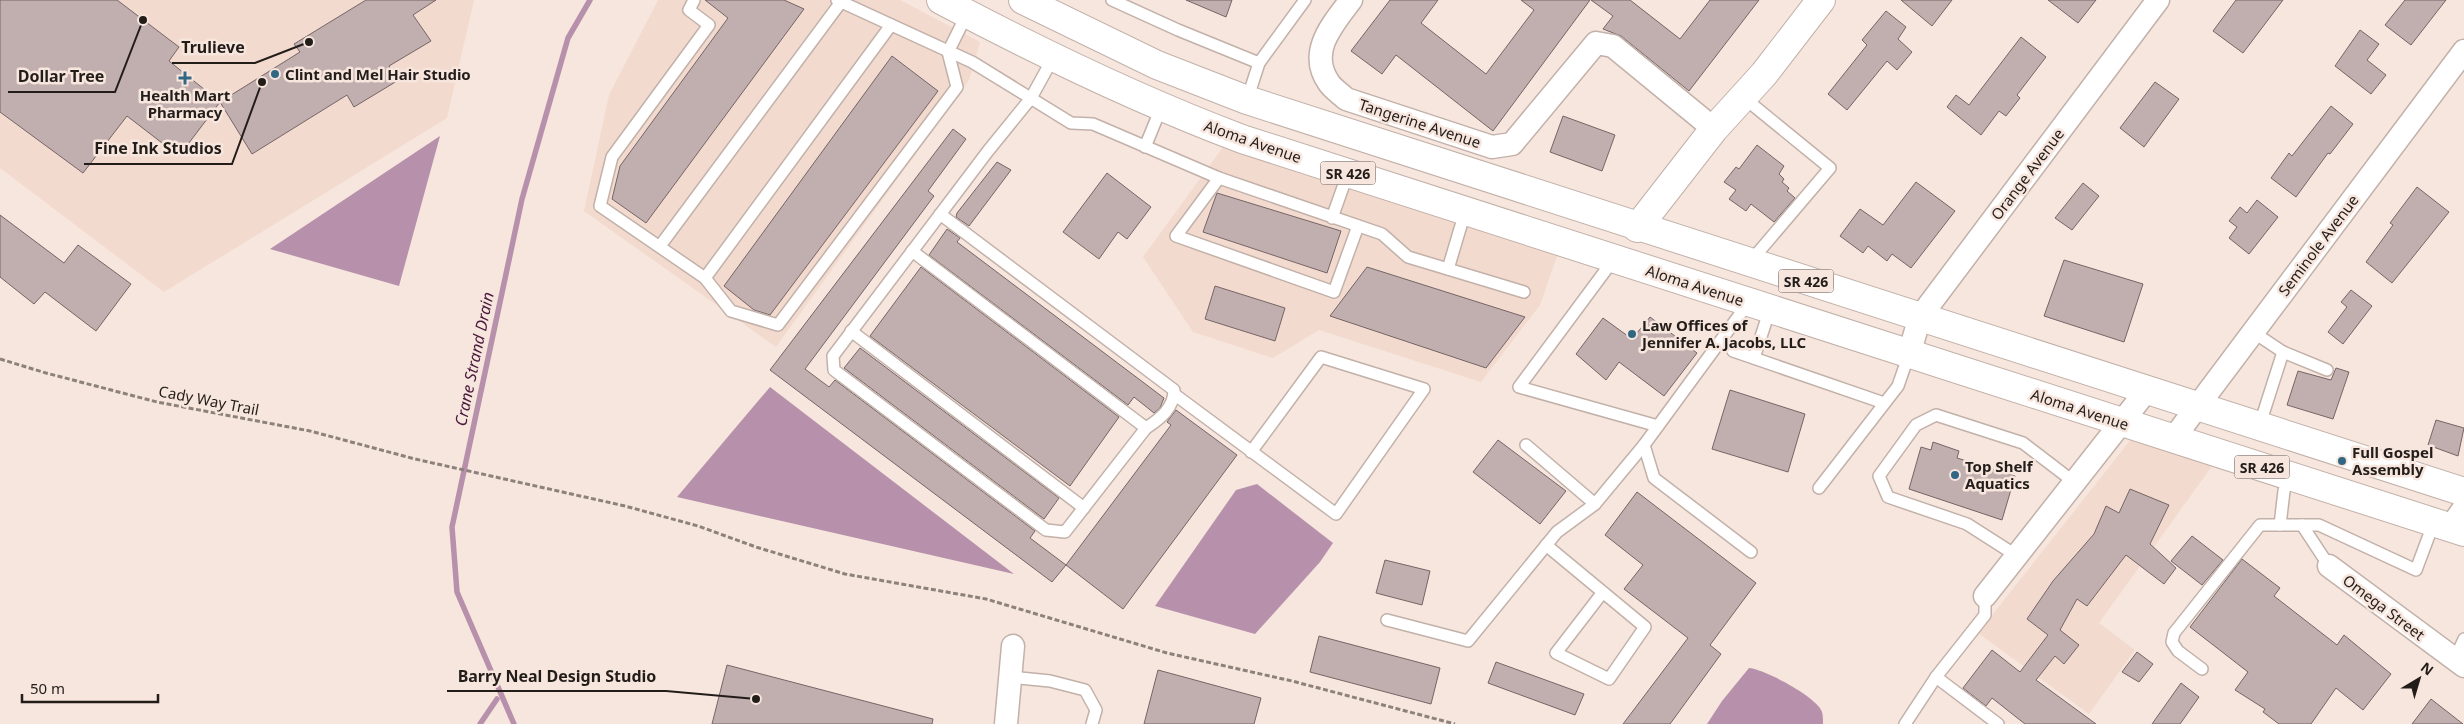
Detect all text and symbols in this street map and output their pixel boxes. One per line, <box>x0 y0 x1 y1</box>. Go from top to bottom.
callout: Trulieve <box>172 32 255 63</box>
text: Trulieve <box>181 36 245 58</box>
callout: Dollar Tree <box>8 61 115 92</box>
place label: Clint and Mel Hair Studio <box>285 64 471 84</box>
text: Dollar Tree <box>18 65 104 87</box>
marker: Clint and Mel Hair Studio <box>269 68 281 80</box>
marker: Health Mart Pharmacy <box>179 72 191 84</box>
place label: Health Mart Pharmacy <box>140 85 231 122</box>
street label: Tangerine Avenue <box>1357 94 1483 152</box>
street label: Aloma Avenue <box>1202 115 1304 167</box>
street label: Orange Avenue <box>1986 124 2068 224</box>
callout: Fine Ink Studios <box>84 133 232 164</box>
text: Fine Ink Studios <box>94 137 222 159</box>
road number: SR 426 <box>1320 162 1376 184</box>
street label: Seminole Avenue <box>2273 190 2363 300</box>
street label: Aloma Avenue <box>1644 260 1746 310</box>
road number: SR 426 <box>1778 270 1834 292</box>
water label: Crane Strand Drain <box>449 290 499 428</box>
place label: Law Offices of Jennifer A. Jacobs, LLC <box>1640 315 1806 352</box>
marker: Law Offices of Jennifer A. Jacobs, LLC <box>1626 328 1638 340</box>
street label: Cady Way Trail <box>157 380 261 420</box>
street label: Aloma Avenue <box>2029 384 2131 434</box>
place label: Full Gospel Assembly <box>2352 442 2434 479</box>
marker: Full Gospel Assembly <box>2336 455 2348 467</box>
place label: Top Shelf Aquatics <box>1965 456 2034 493</box>
road number: SR 426 <box>2234 456 2290 478</box>
marker: Top Shelf Aquatics <box>1949 469 1961 481</box>
street label: Omega Street <box>2339 570 2429 645</box>
north arrow <box>2394 654 2444 704</box>
text: N <box>2417 657 2438 679</box>
callout: Barry Neal Design Studio <box>447 660 666 691</box>
text: Barry Neal Design Studio <box>458 665 656 687</box>
scale bar <box>22 672 159 704</box>
text: 50 m <box>30 678 65 698</box>

